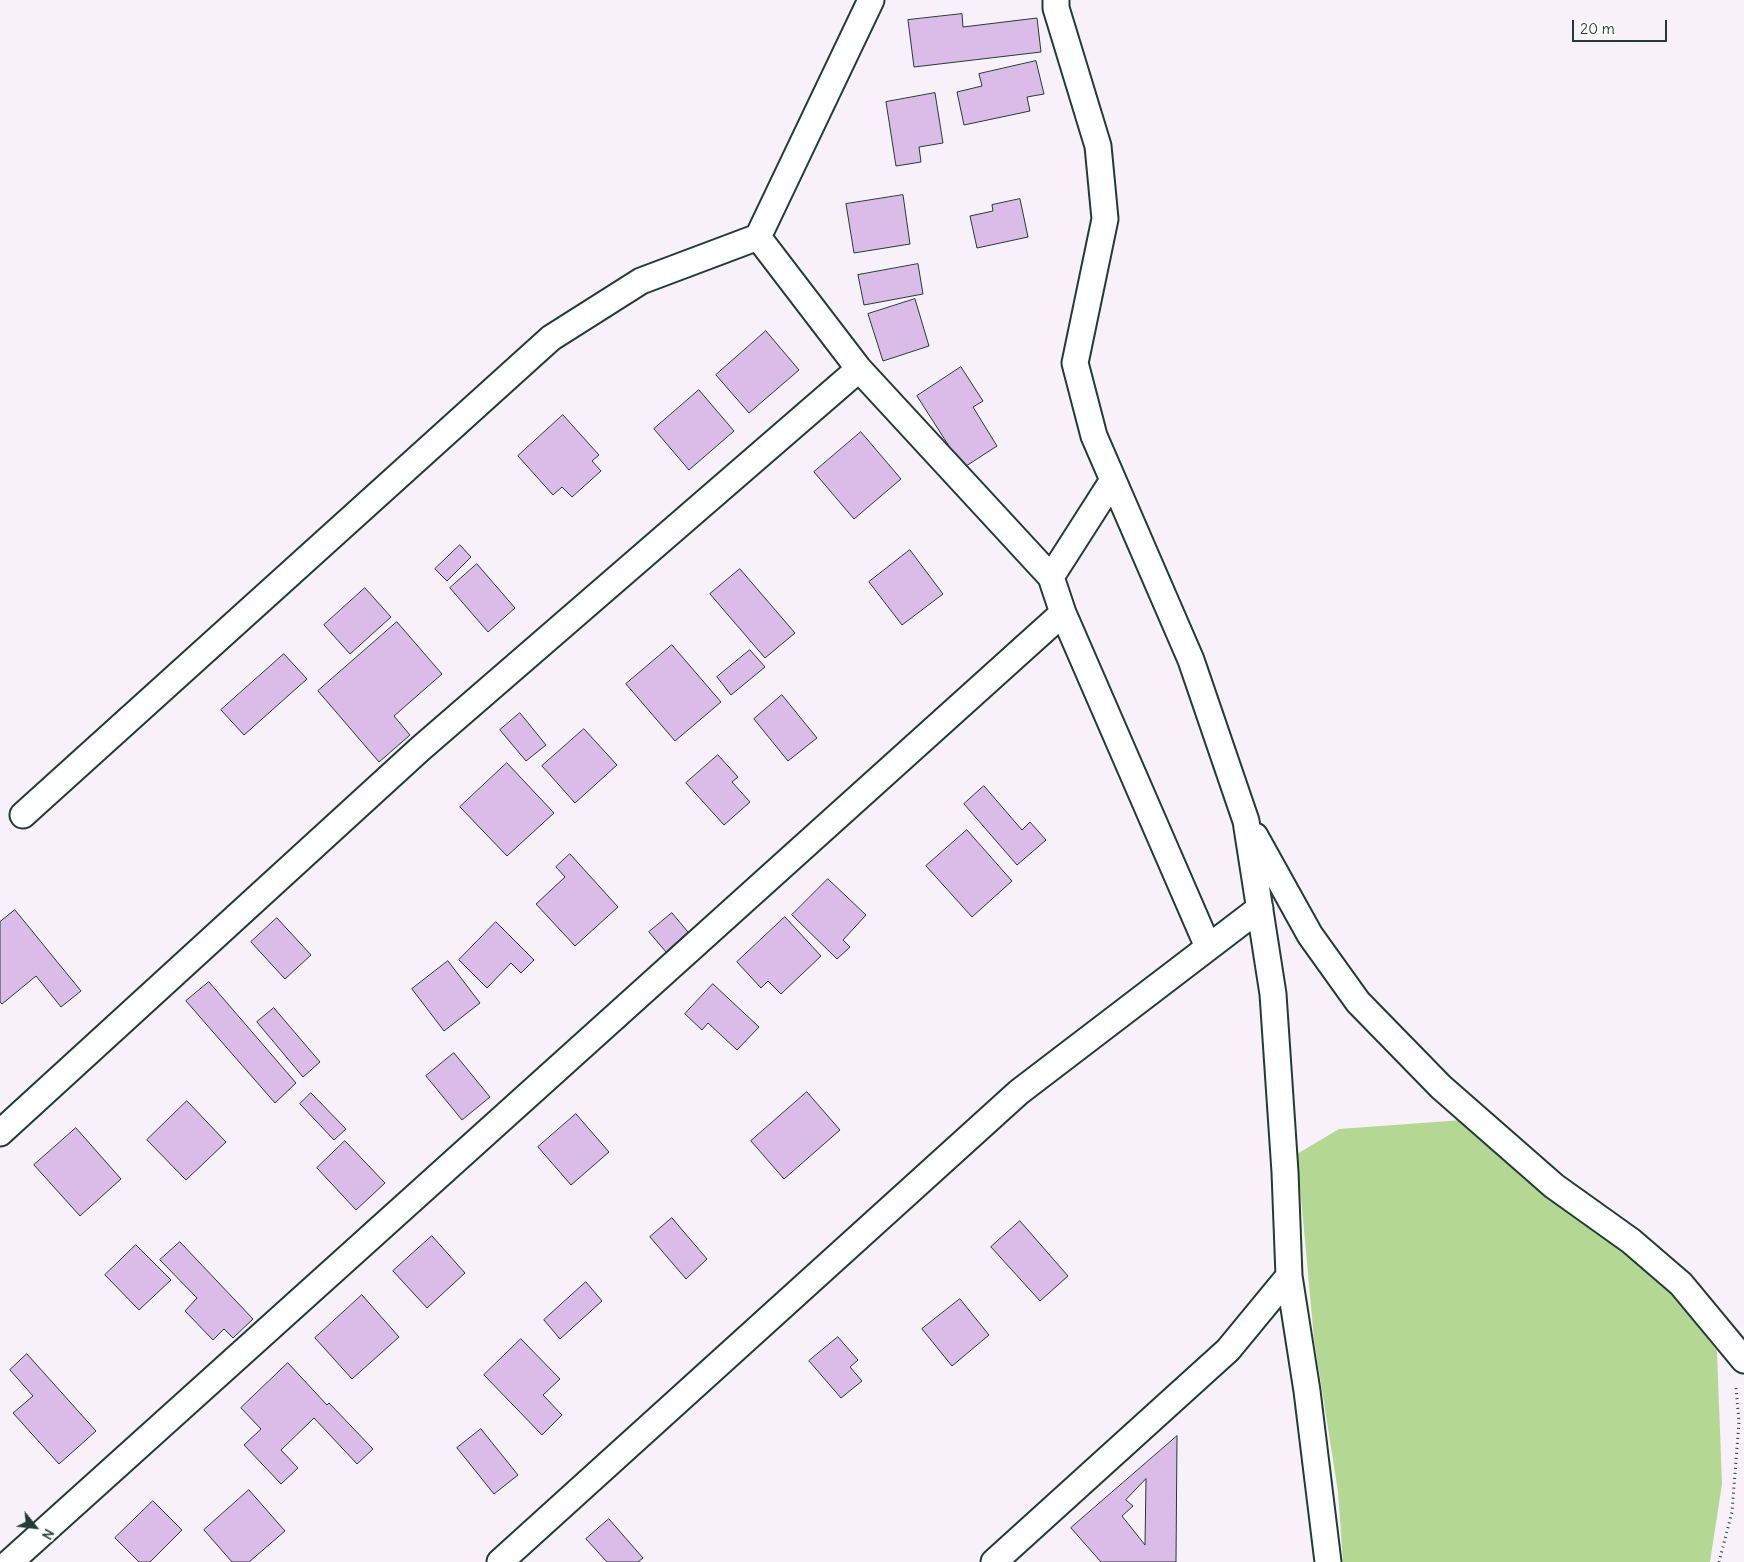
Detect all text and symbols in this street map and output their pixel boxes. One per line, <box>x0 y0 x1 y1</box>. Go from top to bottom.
scale bar <box>1574 10 1669 42</box>
text: 20 m <box>1580 19 1615 38</box>
north arrow <box>10 1502 60 1552</box>
text: N <box>38 1526 58 1543</box>

